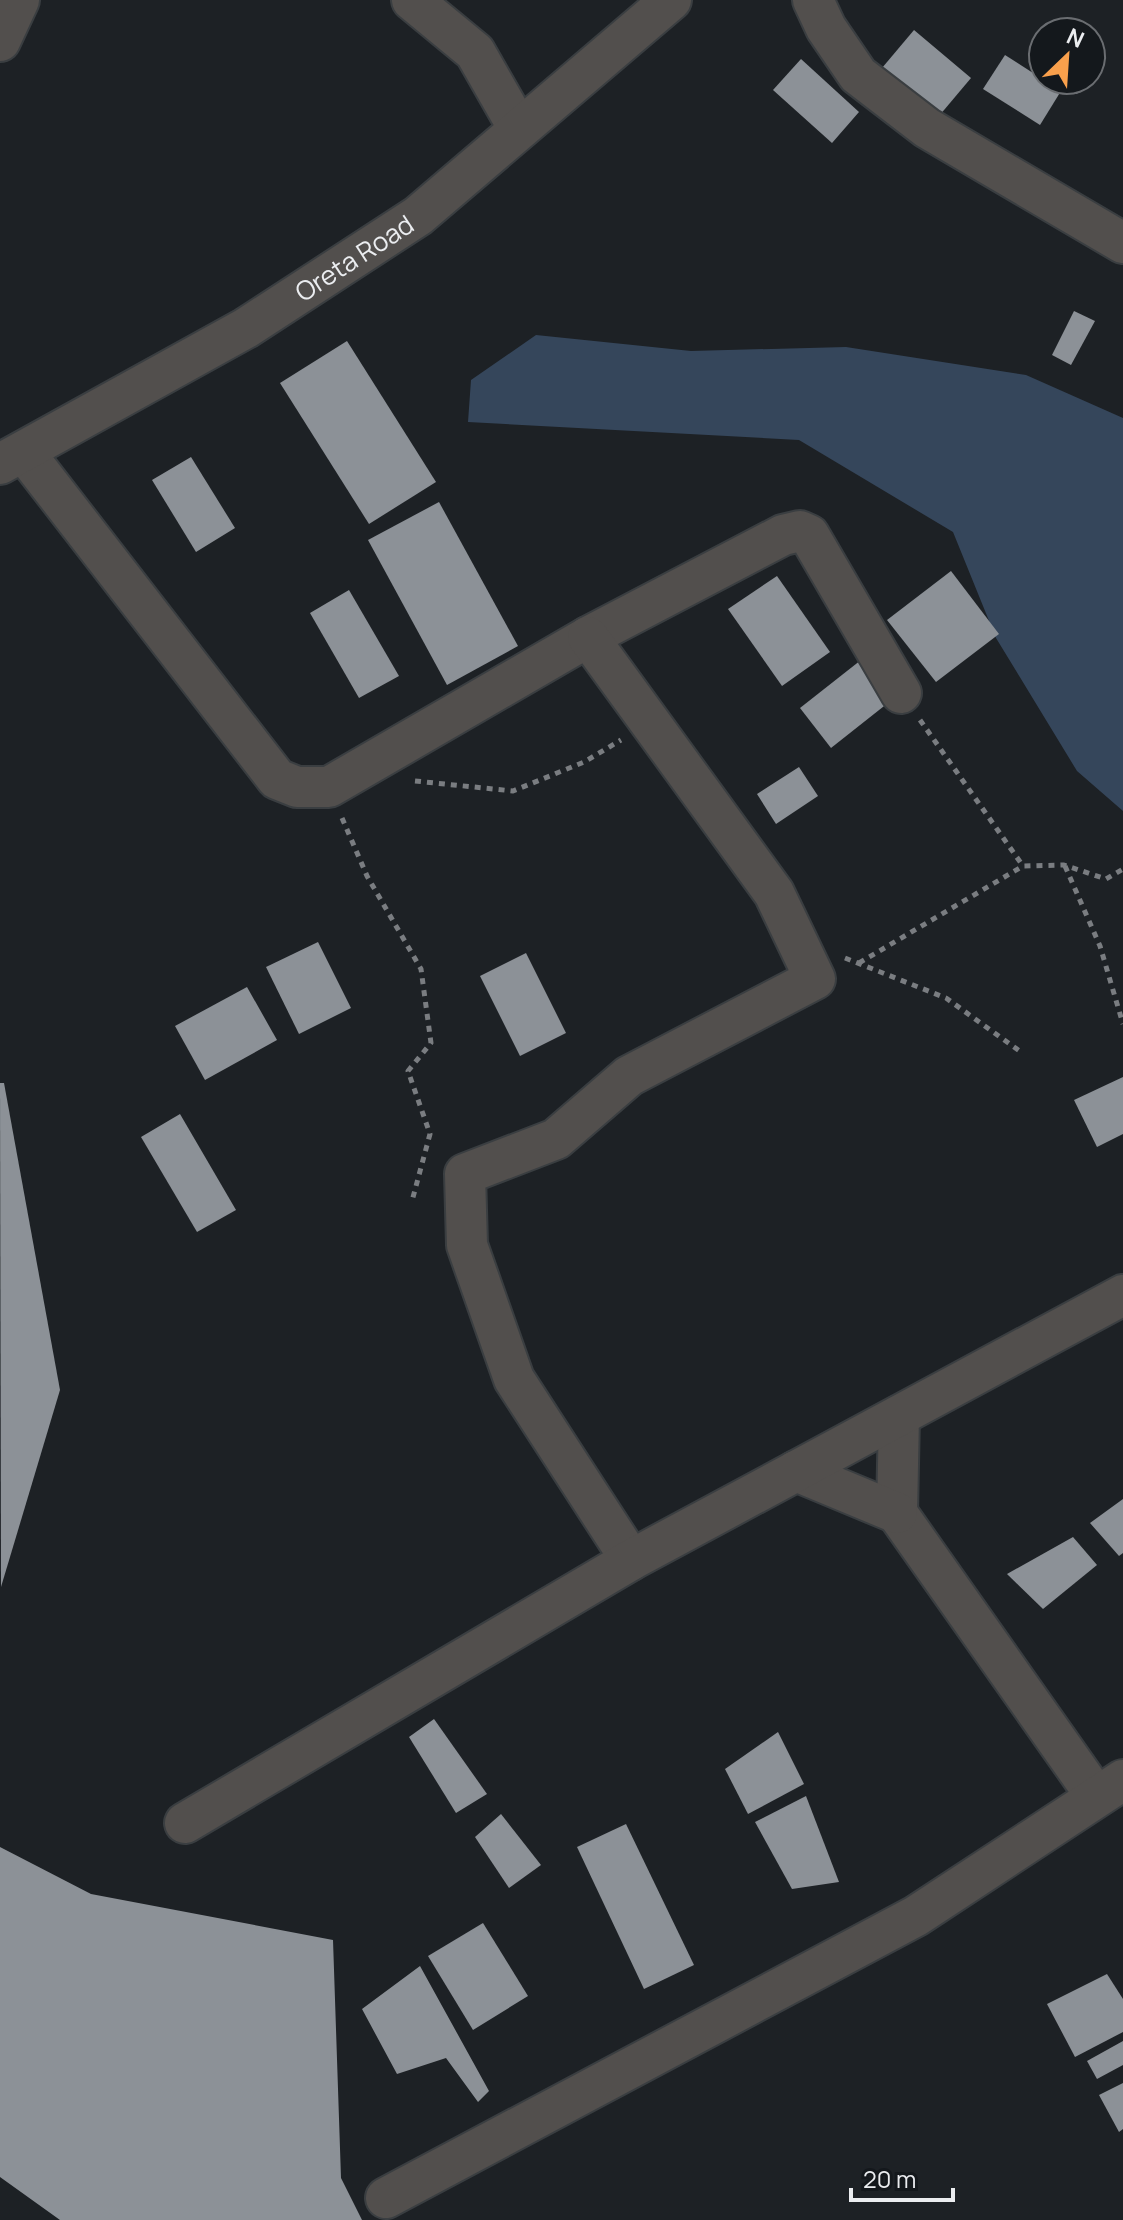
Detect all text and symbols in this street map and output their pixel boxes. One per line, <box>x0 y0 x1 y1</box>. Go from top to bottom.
north arrow <box>1027 16 1107 96</box>
text: N <box>1062 21 1089 55</box>
street label: Oreta Road <box>288 206 420 310</box>
scale bar <box>851 2152 953 2202</box>
text: 20 m <box>863 2162 916 2195</box>

